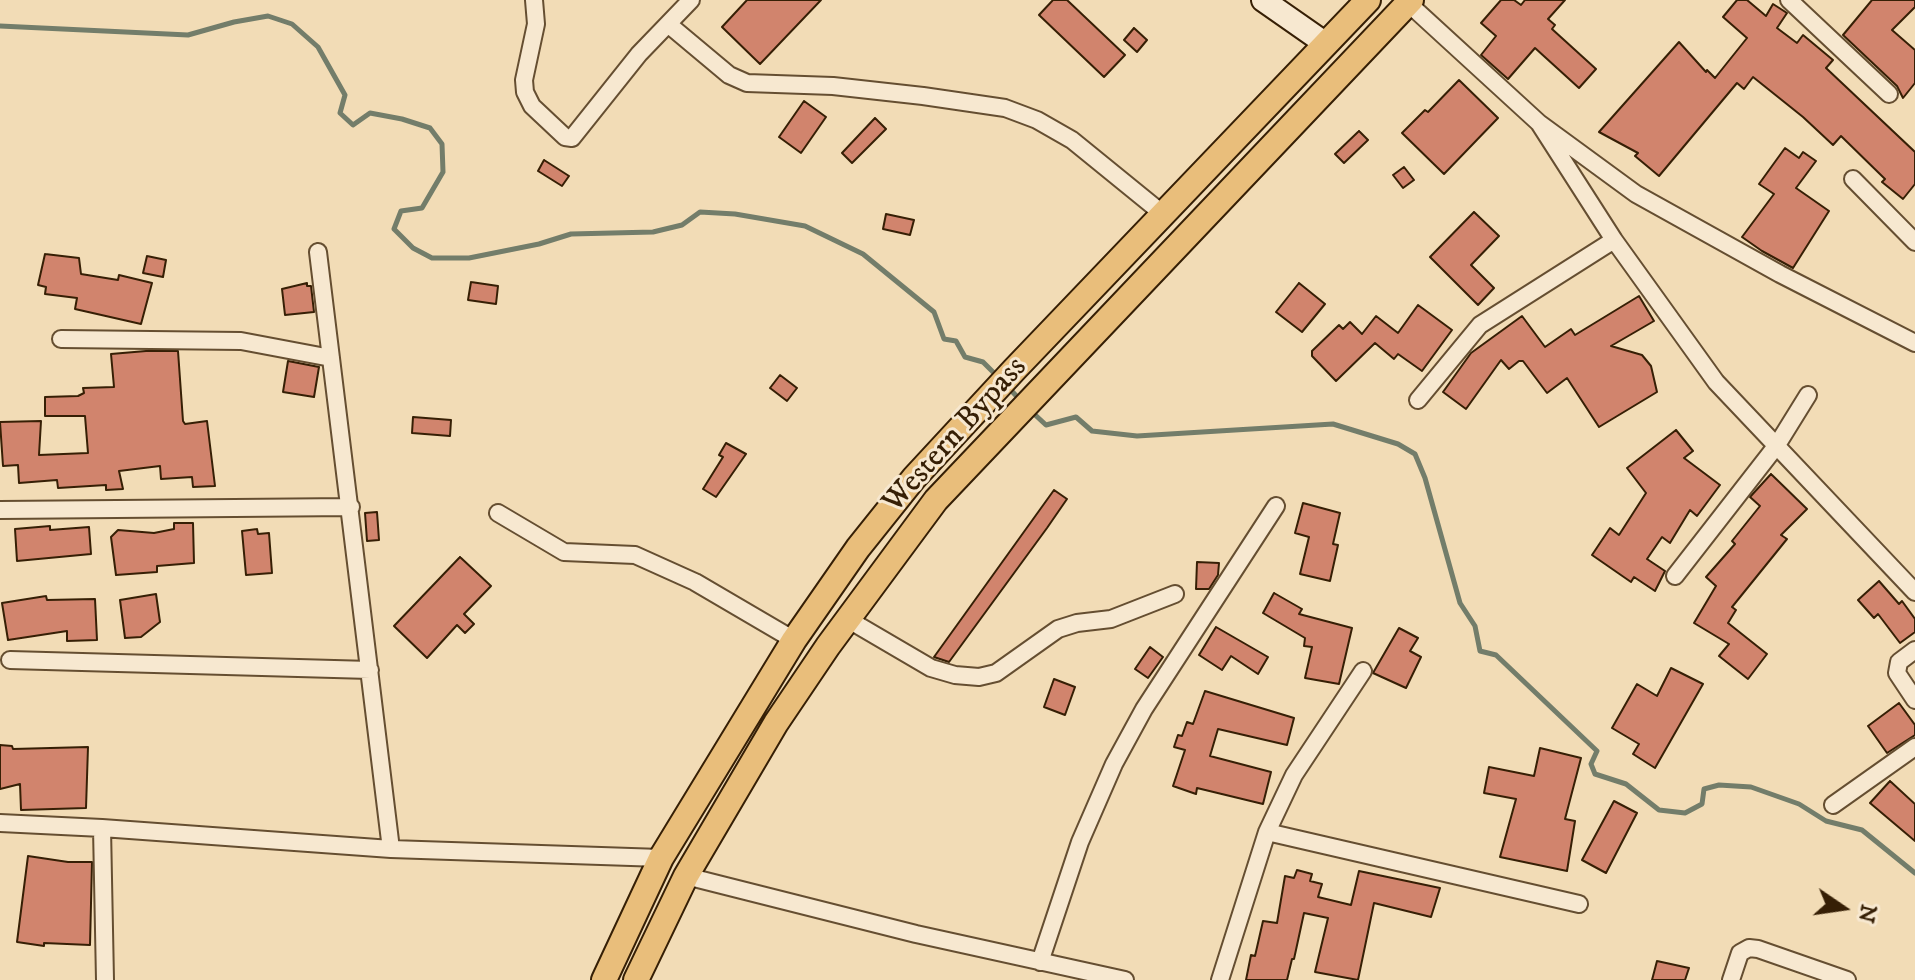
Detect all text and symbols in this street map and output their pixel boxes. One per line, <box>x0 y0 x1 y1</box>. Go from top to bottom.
street label: Western Bypass <box>876 350 1036 522</box>
north arrow <box>1803 868 1883 948</box>
text: N <box>1852 902 1882 925</box>

